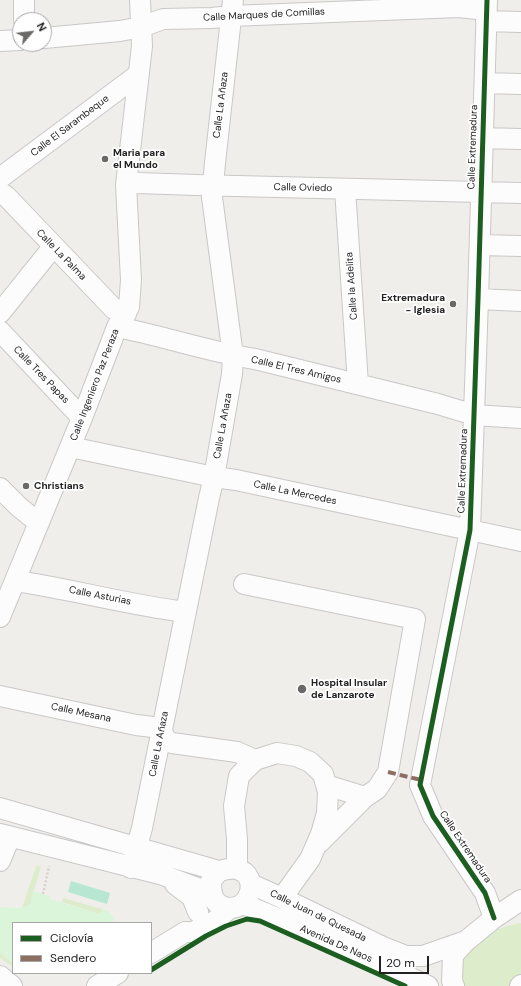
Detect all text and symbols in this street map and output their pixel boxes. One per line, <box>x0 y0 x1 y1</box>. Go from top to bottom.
street label: Calle Marques de Comillas <box>203 6 325 24</box>
north arrow <box>12 12 52 52</box>
text: N <box>34 20 50 34</box>
street label: Calle La Añaza <box>211 71 231 139</box>
street label: Calle El Sarambeque <box>29 93 111 159</box>
street label: Calle Extremadura <box>466 105 480 189</box>
place label: Maria para el Mundo <box>113 147 165 170</box>
marker: Maria para el Mundo <box>100 154 110 164</box>
street label: Calle Oviedo <box>274 181 332 195</box>
street label: Calle La Palma <box>34 227 88 283</box>
street label: Calle la Adelita <box>344 252 360 320</box>
place label: Extremadura - Iglesia <box>381 292 445 316</box>
marker: Extremadura - Iglesia <box>448 299 458 309</box>
street label: Calle Ingeniero Paz Peraza <box>68 327 122 443</box>
street label: Calle Tres Papas <box>11 344 71 406</box>
street label: Calle El Tres Amigos <box>250 354 342 386</box>
street label: Calle La Añaza <box>211 392 235 460</box>
street label: Calle Extremadura <box>456 429 470 513</box>
street label: Calle La Mercedes <box>252 478 338 508</box>
place label: Christians <box>34 480 84 492</box>
marker: Christians <box>21 481 31 491</box>
street label: Calle Asturias <box>68 584 132 608</box>
place label: Hospital Insular de Lanzarote <box>311 677 387 700</box>
marker: Hospital Insular de Lanzarote <box>296 683 308 695</box>
street label: Calle Mesana <box>50 701 112 725</box>
street label: Calle La Añaza <box>147 710 171 778</box>
street label: Calle Extremadura <box>436 809 494 885</box>
street label: Calle Juan de Quesada <box>268 887 368 945</box>
legend <box>12 922 152 974</box>
street label: Avenida De Naos <box>298 923 374 965</box>
text: Ciclovía <box>50 930 93 946</box>
scale bar <box>381 948 431 974</box>
text: Sendero <box>50 950 96 966</box>
text: 20 m <box>386 955 415 971</box>

